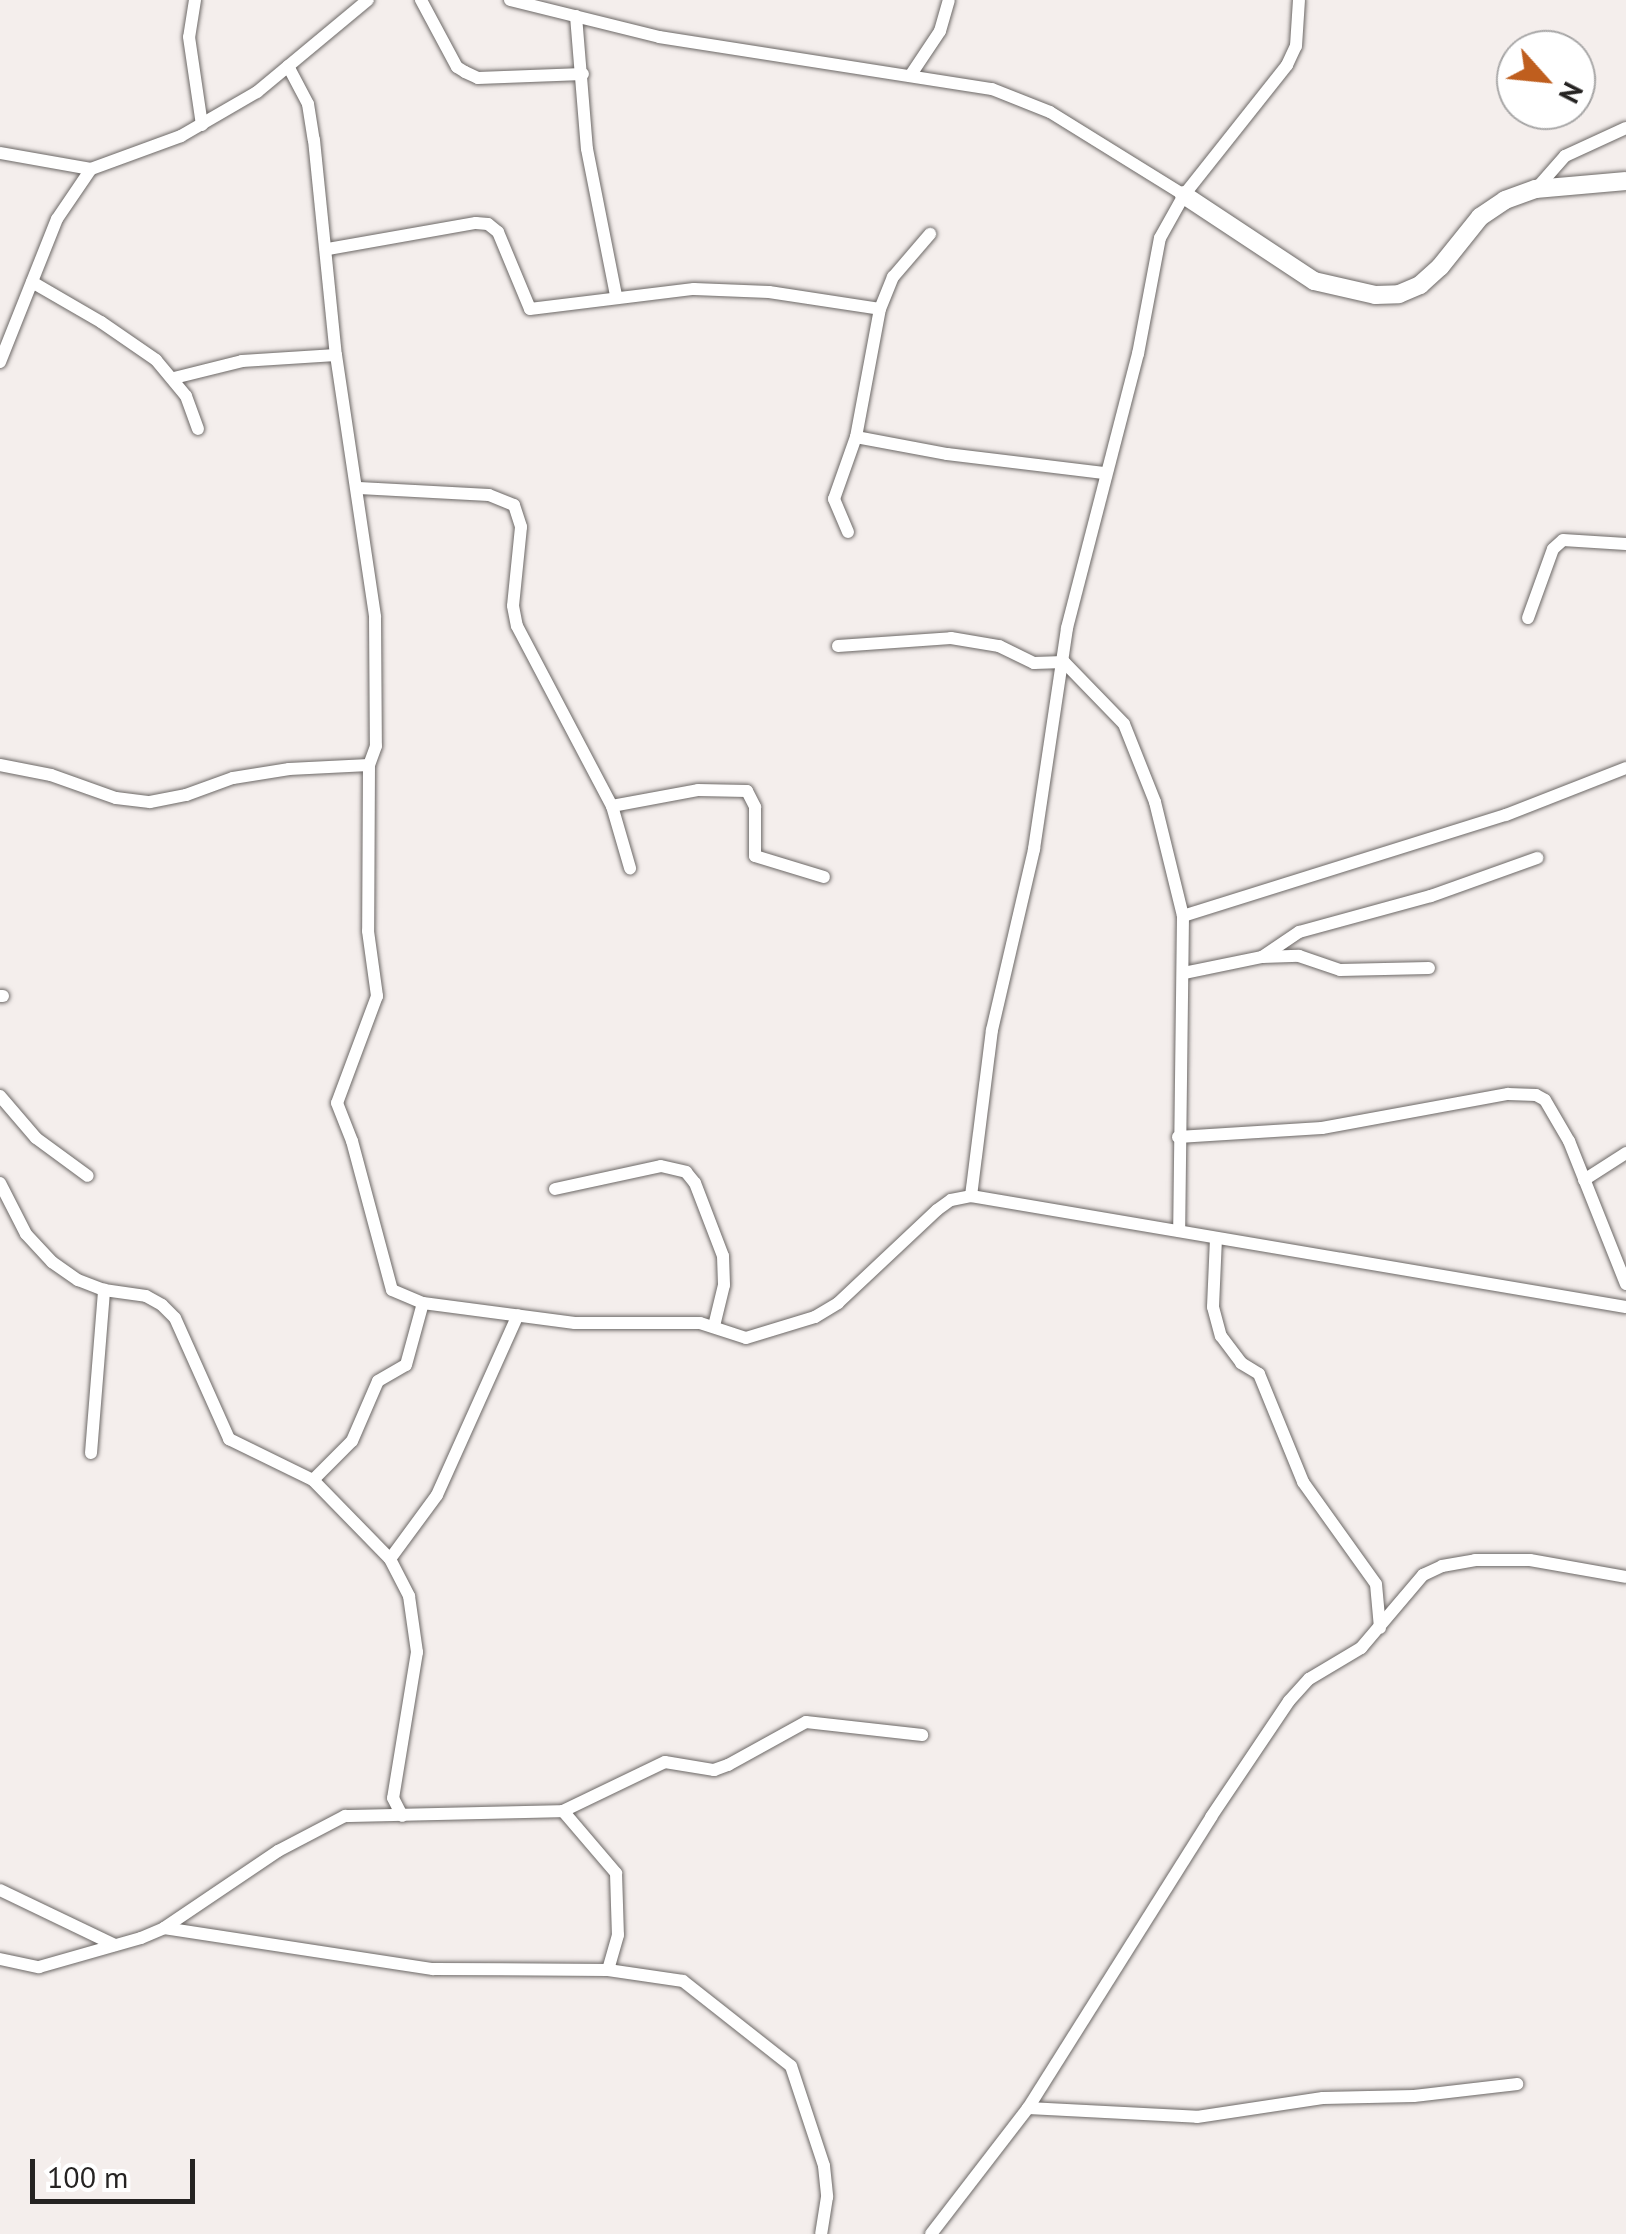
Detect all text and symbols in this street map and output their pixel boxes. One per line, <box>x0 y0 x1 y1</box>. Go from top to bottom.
north arrow <box>1496 30 1596 130</box>
text: N <box>1551 76 1592 110</box>
scale bar <box>35 2139 200 2201</box>
text: 100 m <box>47 2157 128 2196</box>

